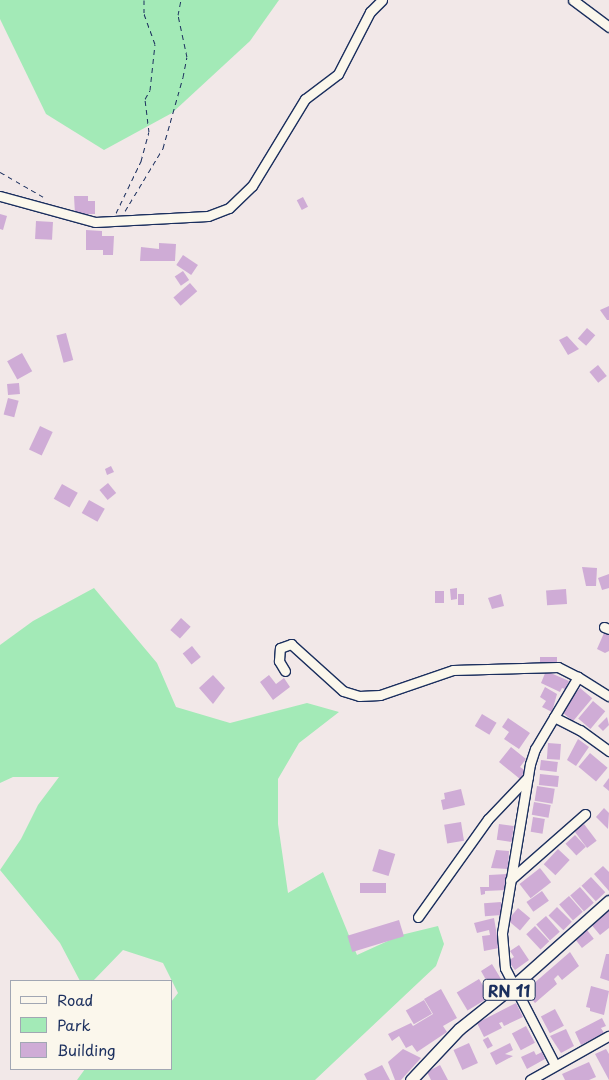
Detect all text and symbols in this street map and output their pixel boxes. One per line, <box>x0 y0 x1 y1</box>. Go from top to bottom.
road number: RN 11 <box>482 976 536 1004</box>
legend <box>10 980 172 1070</box>
text: Road <box>57 988 93 1011</box>
text: Park <box>57 1013 91 1036</box>
text: Building <box>57 1038 116 1061</box>

